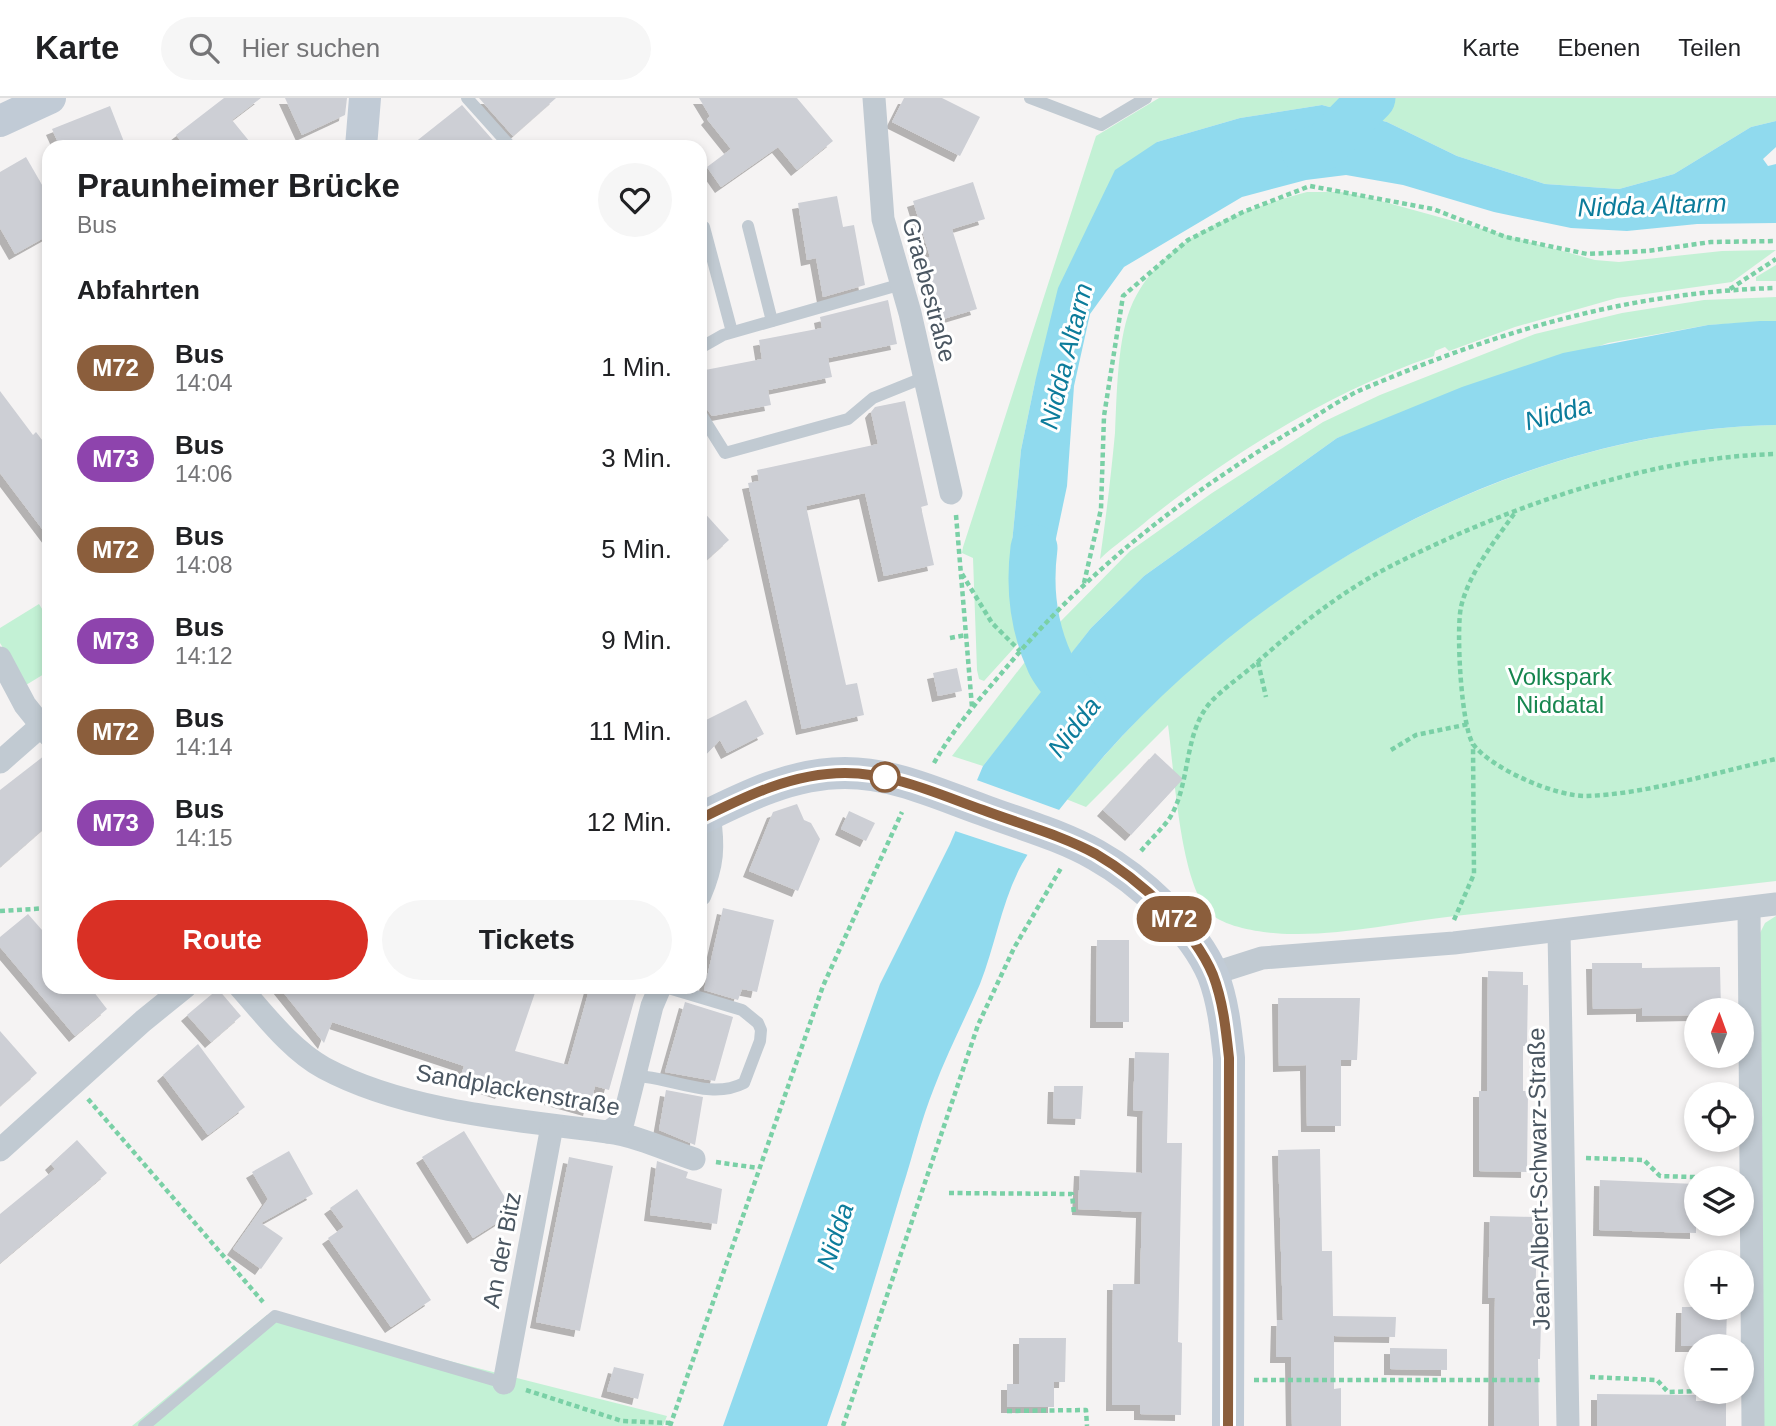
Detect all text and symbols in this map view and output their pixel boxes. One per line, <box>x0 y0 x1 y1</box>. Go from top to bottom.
search box <box>161 17 651 80</box>
text: Karte <box>35 29 119 66</box>
icon: search <box>185 29 223 67</box>
text: Hier suchen <box>241 33 380 63</box>
text: Karte <box>1462 34 1520 61</box>
text: Ebenen <box>1558 34 1640 61</box>
text: Teilen <box>1678 34 1741 61</box>
button: heart <box>598 163 672 237</box>
text: Praunheimer Brücke <box>77 167 400 204</box>
water label: Nidda Altarm <box>1577 187 1727 223</box>
text: Bus <box>77 212 117 238</box>
street label: Graebestraße <box>897 215 962 365</box>
text: Abfahrten <box>77 275 200 305</box>
water label: Nidda Altarm <box>1033 280 1099 432</box>
text: Bus <box>175 339 224 369</box>
text: 1 Min. <box>601 352 672 382</box>
text: M72 <box>92 354 139 381</box>
text: 14:04 <box>175 370 233 396</box>
water label: Nidda <box>1521 390 1595 436</box>
text: Bus <box>175 430 224 460</box>
text: 3 Min. <box>601 443 672 473</box>
text: M73 <box>92 445 139 472</box>
text: 14:06 <box>175 461 233 487</box>
text: Bus <box>175 521 224 551</box>
text: 5 Min. <box>601 534 672 564</box>
text: M72 <box>92 536 139 563</box>
text: 14:08 <box>175 552 233 578</box>
text: Bus <box>175 612 224 642</box>
text: 9 Min. <box>601 625 672 655</box>
text: M73 <box>92 627 139 654</box>
text: 14:12 <box>175 643 233 669</box>
park label: Volkspark Niddatal <box>1508 663 1613 718</box>
water label: Nidda <box>1041 691 1107 763</box>
text: Bus <box>175 703 224 733</box>
text: 11 Min. <box>589 716 672 746</box>
text: M72 <box>92 718 139 745</box>
text: 14:14 <box>175 734 233 760</box>
unlabelled marker <box>870 762 900 792</box>
text: Bus <box>175 794 224 824</box>
text: 12 Min. <box>587 807 672 837</box>
text: M73 <box>92 809 139 836</box>
text: 14:15 <box>175 825 233 851</box>
line badge: M72 <box>1134 896 1214 942</box>
button: Route <box>77 900 368 980</box>
button: Tickets <box>382 900 672 980</box>
text: M72 <box>1151 905 1197 932</box>
north arrow <box>1684 998 1754 1068</box>
map controls <box>1684 998 1754 1404</box>
street label: Jean-Albert-Schwarz-Straße <box>1522 1027 1555 1331</box>
street label: Sandplackenstraße <box>414 1058 622 1121</box>
button: locate <box>1684 1082 1754 1152</box>
button: layers <box>1684 1166 1754 1236</box>
street label: An der Bitz <box>477 1190 526 1310</box>
water label: Nidda <box>810 1199 860 1273</box>
button: + <box>1684 1250 1754 1320</box>
button: − <box>1684 1334 1754 1404</box>

